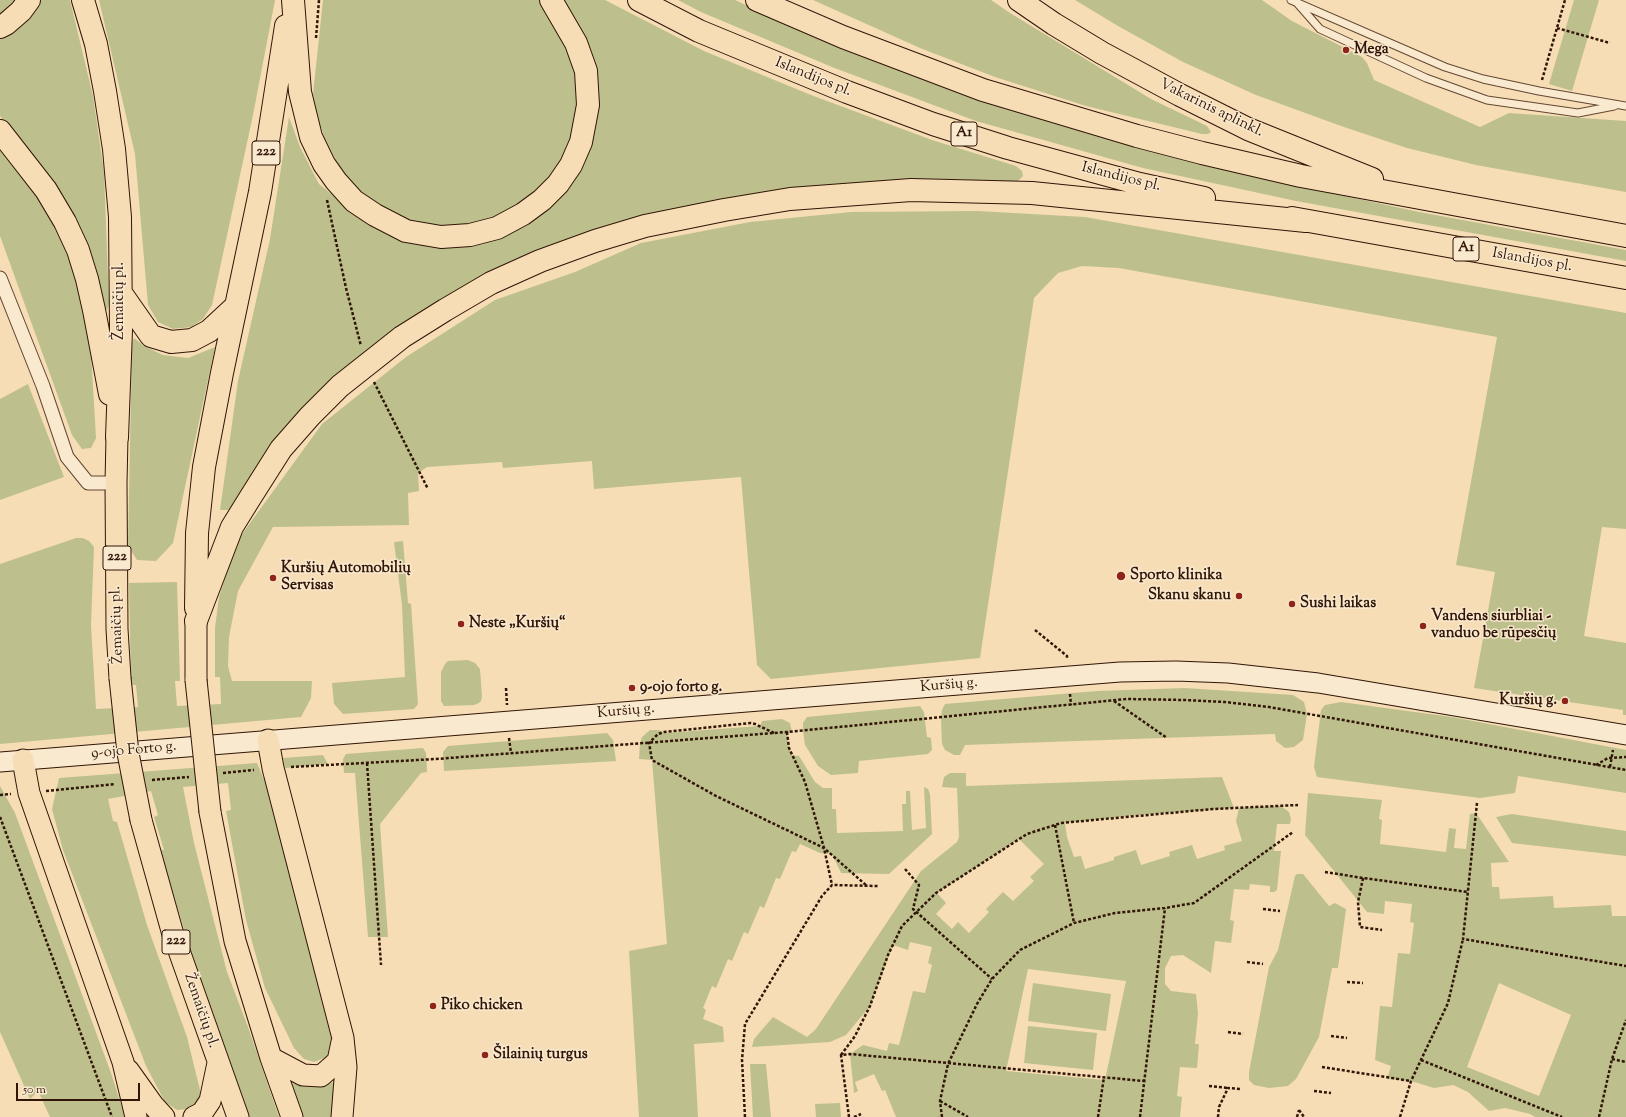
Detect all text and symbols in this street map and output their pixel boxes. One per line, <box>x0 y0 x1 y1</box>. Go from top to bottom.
place label: Mega <box>1354 41 1389 59</box>
marker: Mega <box>1341 45 1351 55</box>
street label: Islandijos pl. <box>772 54 854 102</box>
street label: Vakarinis aplinkl. <box>1156 76 1266 142</box>
road number: A1 <box>951 122 977 146</box>
road number: 222 <box>252 141 280 165</box>
street label: Islandijos pl. <box>1080 159 1162 197</box>
road number: A1 <box>1453 237 1479 261</box>
street label: Islandijos pl. <box>1491 245 1573 277</box>
street label: Žemaičių pl. <box>111 262 129 340</box>
road number: 222 <box>103 546 131 570</box>
place label: Kuršių Automobilių Servisas <box>281 560 411 595</box>
place label: Sporto klinika <box>1130 567 1222 585</box>
marker: Sporto klinika <box>1115 570 1127 582</box>
marker: Kuršių Automobilių Servisas <box>268 573 278 583</box>
street label: Žemaičių pl. <box>108 586 128 664</box>
place label: Skanu skanu <box>1148 587 1231 605</box>
marker: Skanu skanu <box>1234 591 1244 601</box>
place label: Sushi laikas <box>1300 595 1376 613</box>
marker: Sushi laikas <box>1287 599 1297 609</box>
place label: Vandens siurbliai - vanduo be rūpesčių <box>1431 608 1556 643</box>
place label: Neste „Kuršių“ <box>469 615 566 633</box>
marker: Neste „Kuršių“ <box>456 619 466 629</box>
marker: Vandens siurbliai - vanduo be rūpesčių <box>1418 621 1428 631</box>
street label: Kuršių g. <box>920 675 978 697</box>
place label: 9-ojo forto g. <box>640 679 722 697</box>
marker: 9-ojo forto g. <box>627 683 637 693</box>
place label: Kuršių g. <box>1499 692 1557 710</box>
marker: Kuršių g. <box>1560 696 1570 706</box>
street label: Kuršių g. <box>597 701 655 723</box>
street label: 9-ojo Forto g. <box>91 738 177 764</box>
road number: 222 <box>162 930 190 954</box>
street label: Žemaičių pl. <box>179 971 221 1051</box>
place label: Piko chicken <box>441 997 523 1015</box>
marker: Piko chicken <box>428 1001 438 1011</box>
place label: Šilainių turgus <box>493 1046 588 1064</box>
marker: Šilainių turgus <box>480 1050 490 1060</box>
scale bar <box>18 1075 142 1101</box>
text: 50 m <box>23 1081 46 1099</box>

